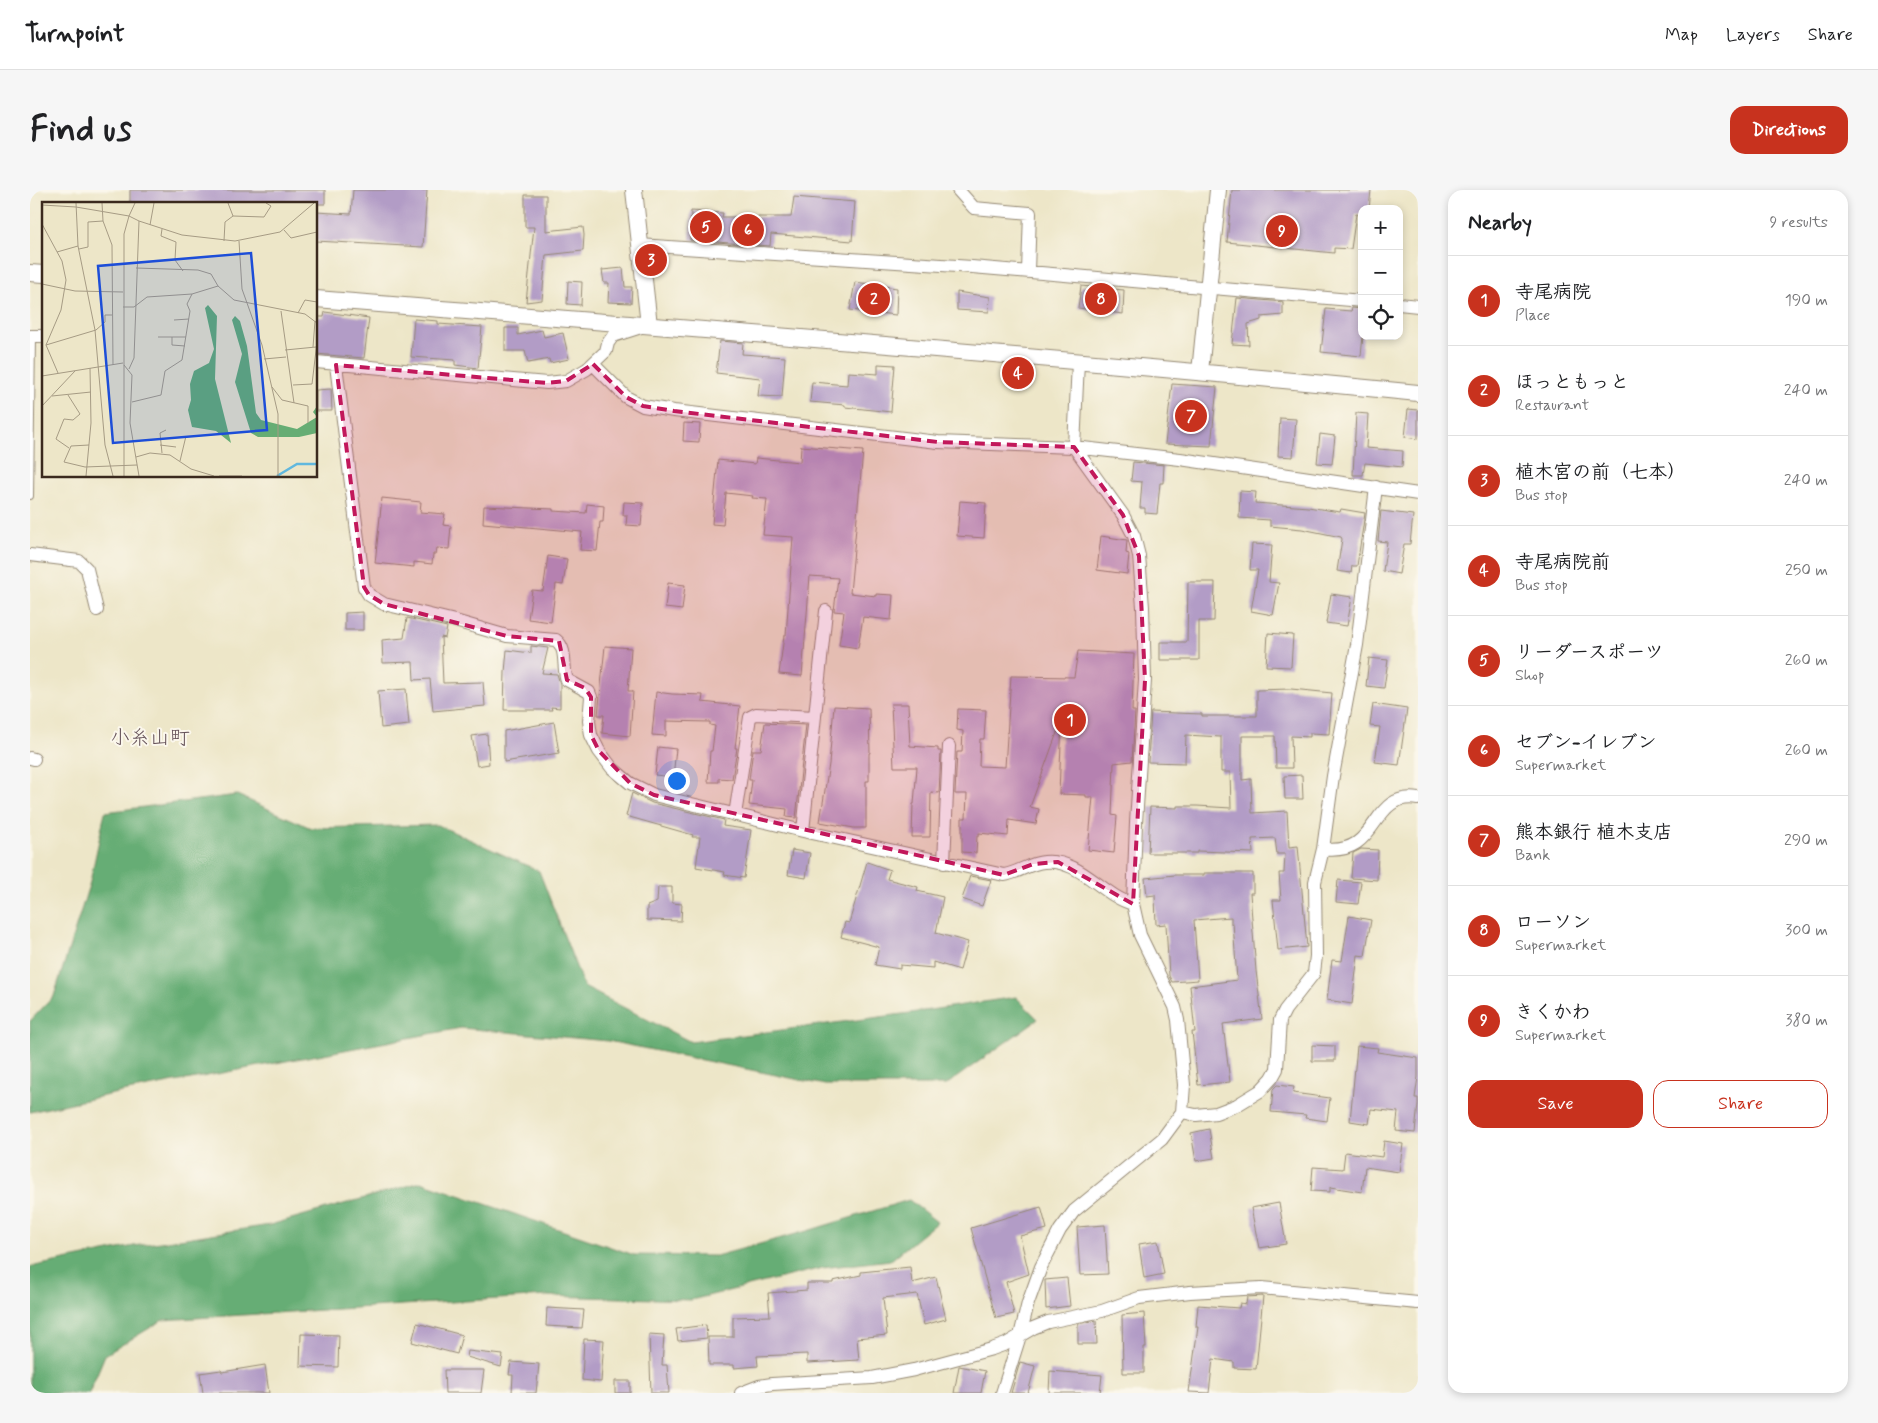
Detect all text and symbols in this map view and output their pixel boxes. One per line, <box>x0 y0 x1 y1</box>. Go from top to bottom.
text: Turnpoint <box>25 19 125 50</box>
text: Map <box>1665 23 1698 47</box>
text: Layers <box>1726 23 1780 47</box>
text: Share <box>1808 23 1853 47</box>
button: Directions <box>1730 106 1848 154</box>
text: Find us <box>30 107 132 153</box>
inset map <box>42 202 318 478</box>
map controls <box>1358 205 1403 340</box>
button: + <box>1358 205 1403 250</box>
pin: 5 <box>690 208 722 246</box>
text: Nearby <box>1468 209 1532 237</box>
pin: 6 <box>732 211 764 249</box>
pin: 9 <box>1266 212 1298 250</box>
text: 9 results <box>1770 212 1828 233</box>
pin: 3 <box>635 241 667 279</box>
button: − <box>1358 250 1403 295</box>
pin: 2 <box>858 280 890 318</box>
pin: 8 <box>1085 280 1117 318</box>
text: 寺尾病院 <box>1515 280 1591 305</box>
text: 1 <box>1480 290 1488 311</box>
text: 190 m <box>1785 290 1828 311</box>
button: locate <box>1358 295 1403 340</box>
text: Place <box>1515 305 1550 326</box>
pin: 4 <box>1002 354 1034 392</box>
text: ほっともっと <box>1515 370 1629 395</box>
text: 2 <box>1480 380 1488 401</box>
text: 240 m <box>1784 380 1828 401</box>
text: Restaurant <box>1515 395 1589 416</box>
pin: 7 <box>1175 397 1207 435</box>
text: 植木宮の前（七本） <box>1515 460 1686 485</box>
text: 3 <box>1480 470 1488 491</box>
text: 240 m <box>1784 470 1828 491</box>
text: Bus stop <box>1515 485 1568 506</box>
text: 寺尾病院前 <box>1515 550 1610 575</box>
text: 4 <box>1479 560 1489 581</box>
text: 250 m <box>1785 560 1828 581</box>
text: Bus stop <box>1515 575 1568 596</box>
text: リーダースポーツ <box>1515 640 1664 665</box>
text: 5 <box>1479 650 1489 671</box>
text: 260 m <box>1785 650 1828 671</box>
text: Shop <box>1515 665 1544 686</box>
pin: 1 <box>1054 701 1086 739</box>
district label: 小糸山町 <box>110 725 190 752</box>
text: セブン-イレブン <box>1515 730 1657 755</box>
text: 6 <box>1480 740 1488 761</box>
text: 260 m <box>1785 740 1828 761</box>
text: Supermarket <box>1515 755 1606 776</box>
your location <box>664 768 690 794</box>
text: 熊本銀行 植木支店 <box>1515 820 1672 845</box>
text: 7 <box>1479 830 1489 851</box>
text: 290 m <box>1784 830 1828 851</box>
text: Bank <box>1515 845 1550 866</box>
text: ローソン <box>1515 910 1591 935</box>
text: 8 <box>1479 920 1489 941</box>
text: 300 m <box>1785 920 1828 941</box>
text: Supermarket <box>1515 935 1606 956</box>
text: きくかわ <box>1515 1000 1591 1025</box>
text: 9 <box>1480 1010 1488 1031</box>
text: 380 m <box>1785 1010 1828 1031</box>
text: Supermarket <box>1515 1025 1606 1046</box>
button: Save <box>1468 1080 1643 1128</box>
button: Share <box>1653 1080 1828 1128</box>

